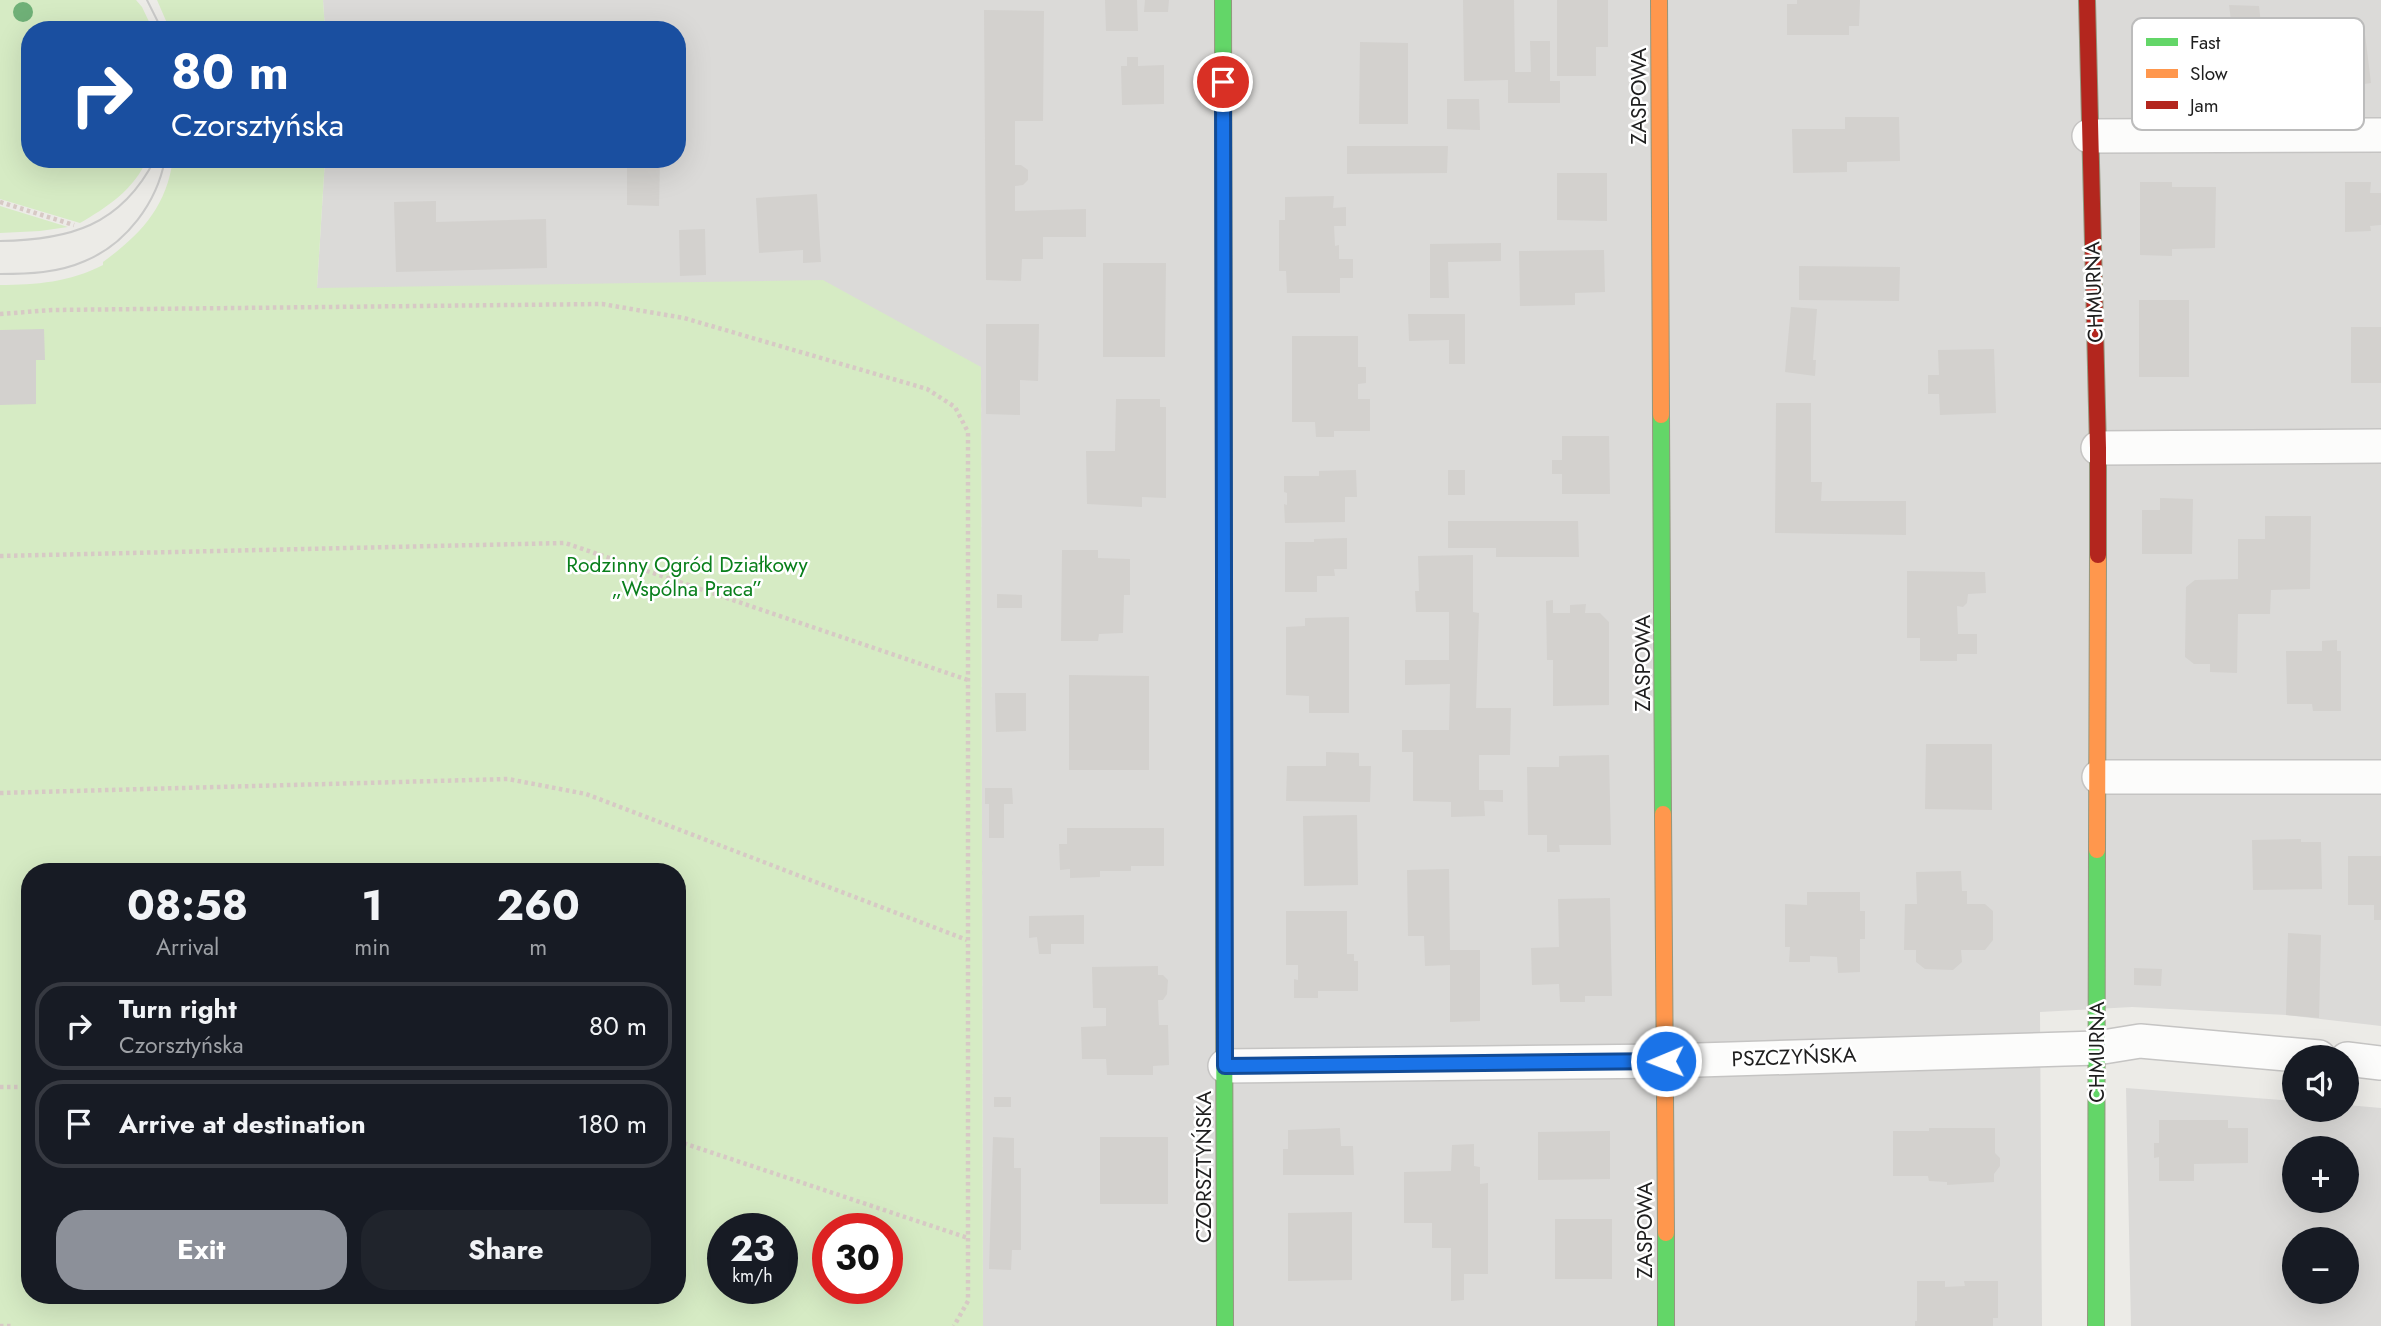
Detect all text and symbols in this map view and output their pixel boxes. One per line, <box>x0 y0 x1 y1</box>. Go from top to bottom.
legend <box>2132 18 2364 130</box>
text: Fast <box>2190 29 2221 56</box>
text: 80 m <box>171 37 289 107</box>
street label: ZASPOWA <box>1624 47 1654 144</box>
icon: right <box>56 49 147 140</box>
pin <box>1193 52 1253 112</box>
text: Slow <box>2190 60 2228 87</box>
icon: arrive <box>1204 63 1242 101</box>
text: Jam <box>2187 92 2219 119</box>
text: Czorsztyńska <box>171 102 344 148</box>
street label: CHMURNA <box>2077 241 2111 343</box>
park label: Rodzinny Ogród Działkowy „Wspólna Praca” <box>566 550 809 604</box>
street label: ZASPOWA <box>1628 614 1658 711</box>
text: 08:58 <box>127 875 248 936</box>
text: 1 <box>362 875 383 936</box>
text: 260 <box>496 875 580 936</box>
text: Arrival <box>156 930 219 964</box>
text: min <box>354 930 390 964</box>
text: m <box>529 930 547 964</box>
text: Turn right <box>119 990 237 1028</box>
street label: CHMURNA <box>2082 1001 2112 1103</box>
icon: right <box>60 1007 98 1045</box>
text: 80 m <box>589 1007 647 1045</box>
position arrow <box>1629 1024 1703 1098</box>
text: Czorsztyńska <box>119 1028 243 1062</box>
street label: PSZCZYŃSKA <box>1731 1040 1857 1074</box>
map controls <box>2282 1045 2359 1304</box>
button: sound <box>2282 1045 2359 1122</box>
street label: CZORSZTYŃSKA <box>1189 1091 1219 1243</box>
icon: arrive <box>60 1105 98 1143</box>
text: Arrive at destination <box>119 1105 366 1143</box>
text: 180 m <box>577 1105 647 1143</box>
button: + <box>2282 1136 2359 1213</box>
street label: ZASPOWA <box>1630 1181 1660 1278</box>
button: Exit <box>56 1210 347 1290</box>
button: Share <box>361 1210 651 1290</box>
speed limit sign: 30 <box>812 1213 903 1304</box>
text: 23 <box>730 1224 775 1274</box>
button: − <box>2282 1227 2359 1304</box>
text: km/h <box>732 1263 773 1289</box>

